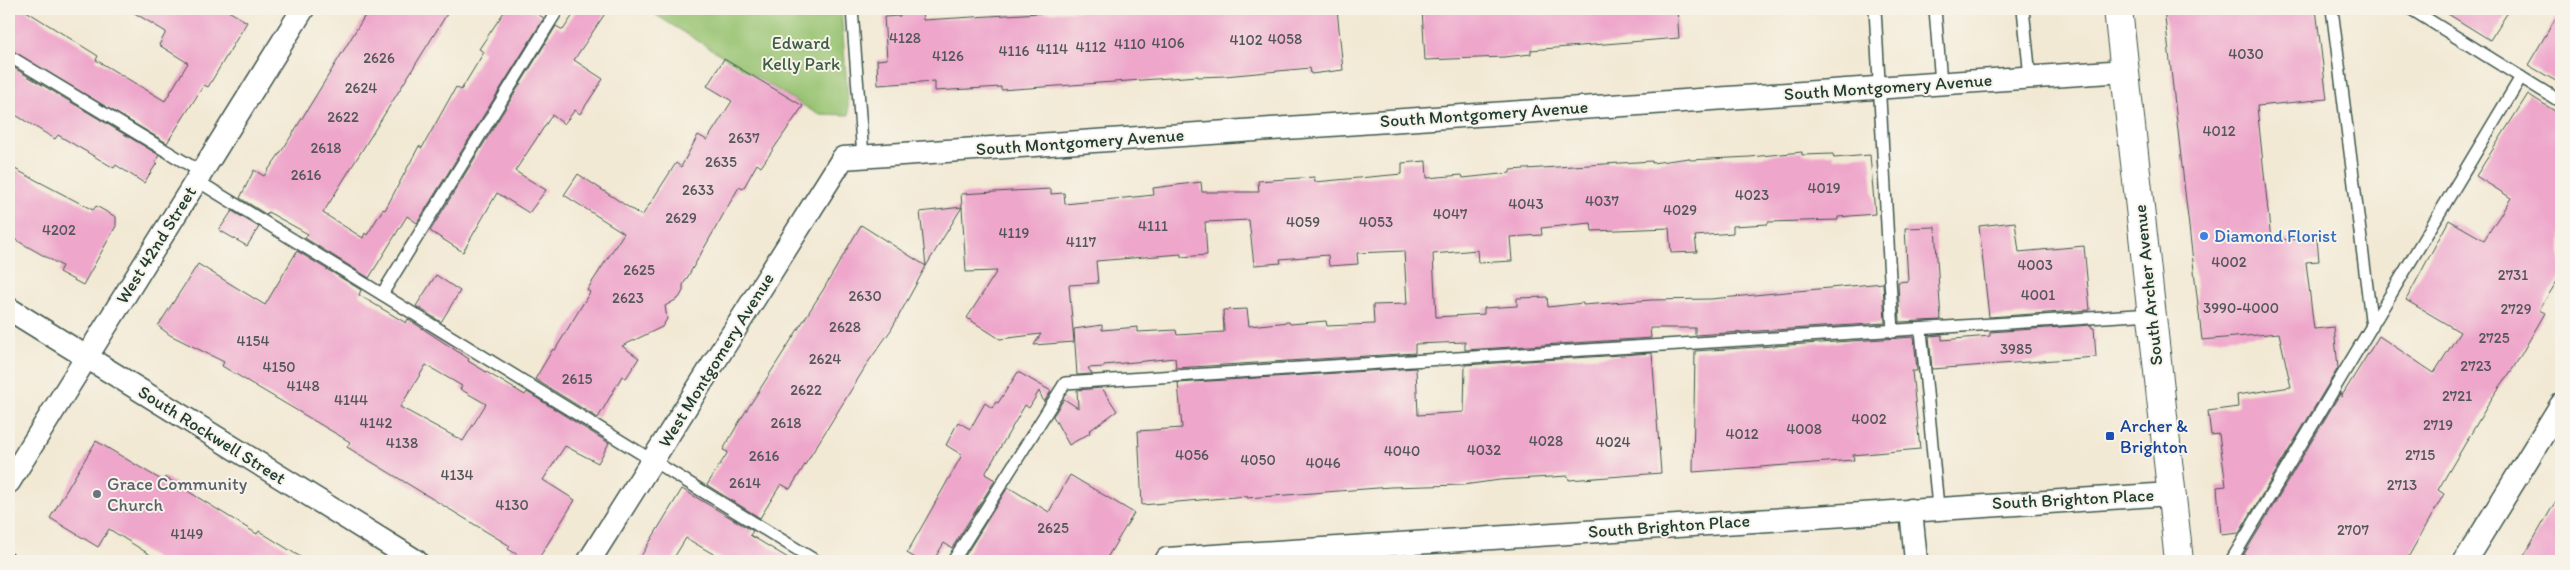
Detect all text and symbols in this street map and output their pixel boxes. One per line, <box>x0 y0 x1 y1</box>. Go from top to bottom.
house number: 4128 <box>889 29 921 47</box>
house number: 4058 <box>1268 30 1302 48</box>
house number: 4102 <box>1229 31 1263 49</box>
park label: Edward Kelly Park <box>762 32 840 75</box>
house number: 4106 <box>1151 34 1185 52</box>
house number: 4110 <box>1114 35 1146 53</box>
house number: 4112 <box>1076 38 1107 56</box>
house number: 4114 <box>1036 40 1068 58</box>
house number: 4116 <box>999 42 1029 60</box>
house number: 4030 <box>2228 45 2264 63</box>
house number: 4126 <box>932 47 964 65</box>
house number: 2626 <box>363 49 395 67</box>
street label: South Montgomery Avenue <box>1783 69 1993 105</box>
house number: 2624 <box>345 79 377 97</box>
street label: South Montgomery Avenue <box>1379 96 1589 132</box>
house number: 2622 <box>327 108 359 126</box>
house number: 4012 <box>2202 122 2236 140</box>
street label: South Montgomery Avenue <box>975 124 1185 160</box>
house number: 2637 <box>728 129 760 147</box>
house number: 2618 <box>310 139 342 157</box>
house number: 2635 <box>705 153 737 171</box>
house number: 2616 <box>291 166 321 184</box>
house number: 4019 <box>1807 179 1841 197</box>
house number: 2633 <box>682 181 714 199</box>
street label: West 42nd Street <box>111 182 201 308</box>
house number: 4023 <box>1735 186 1769 204</box>
house number: 4037 <box>1585 192 1619 210</box>
house number: 4043 <box>1508 195 1544 213</box>
house number: 4029 <box>1663 201 1697 219</box>
street label: South Archer Avenue <box>2129 203 2167 367</box>
house number: 4047 <box>1433 205 1468 223</box>
house number: 2629 <box>665 209 697 227</box>
house number: 4059 <box>1286 213 1320 231</box>
house number: 4053 <box>1359 213 1393 231</box>
house number: 4111 <box>1138 217 1168 235</box>
house number: 4202 <box>42 221 76 239</box>
house number: 4119 <box>999 224 1030 242</box>
place label: Diamond Florist <box>2214 225 2337 247</box>
marker: Diamond Florist <box>2198 230 2210 242</box>
house number: 4117 <box>1066 233 1097 251</box>
house number: 4002 <box>2211 253 2247 271</box>
house number: 4003 <box>2017 256 2053 274</box>
house number: 2625 <box>623 261 655 279</box>
house number: 2731 <box>2498 266 2528 284</box>
street label: West Montgomery Avenue <box>653 269 779 451</box>
house number: 4001 <box>2021 286 2055 304</box>
house number: 2630 <box>848 287 882 305</box>
house number: 2623 <box>612 289 644 307</box>
house number: 3990-4000 <box>2203 299 2279 317</box>
house number: 2729 <box>2500 300 2532 318</box>
house number: 2628 <box>829 318 861 336</box>
house number: 2725 <box>2478 329 2510 347</box>
house number: 4154 <box>237 332 269 350</box>
house number: 3985 <box>2000 340 2032 358</box>
house number: 2624 <box>809 350 841 368</box>
house number: 2723 <box>2460 357 2492 375</box>
house number: 4150 <box>262 358 296 376</box>
house number: 2615 <box>562 370 592 388</box>
house number: 4148 <box>286 377 320 395</box>
street label: South Rockwell Street <box>134 381 290 490</box>
house number: 2622 <box>790 381 822 399</box>
house number: 2721 <box>2442 387 2472 405</box>
house number: 4144 <box>334 391 368 409</box>
house number: 4002 <box>1851 410 1887 428</box>
house number: 4142 <box>360 414 393 432</box>
house number: 2618 <box>770 414 802 432</box>
place label: Archer & Brighton <box>2120 415 2188 458</box>
house number: 2719 <box>2423 416 2453 434</box>
house number: 4008 <box>1786 420 1822 438</box>
house number: 4012 <box>1725 425 1759 443</box>
marker: Archer & Brighton <box>2104 430 2116 442</box>
house number: 4028 <box>1529 432 1563 450</box>
house number: 4024 <box>1595 433 1631 451</box>
house number: 4138 <box>386 434 418 452</box>
house number: 4032 <box>1467 441 1501 459</box>
house number: 4040 <box>1384 442 1420 460</box>
house number: 4056 <box>1175 446 1209 464</box>
house number: 2715 <box>2405 446 2435 464</box>
house number: 2616 <box>749 447 779 465</box>
house number: 4050 <box>1240 451 1276 469</box>
house number: 4046 <box>1305 454 1341 472</box>
house number: 4134 <box>440 466 474 484</box>
place label: Grace Community Church <box>107 473 248 516</box>
house number: 2614 <box>729 474 761 492</box>
house number: 2713 <box>2387 476 2417 494</box>
street label: South Brighton Place <box>1991 484 2155 514</box>
marker: Grace Community Church <box>91 488 103 500</box>
house number: 4130 <box>495 496 529 514</box>
street label: South Brighton Place <box>1587 509 1751 543</box>
house number: 2625 <box>1037 519 1069 537</box>
house number: 2707 <box>2337 521 2370 539</box>
house number: 4149 <box>171 525 204 543</box>

